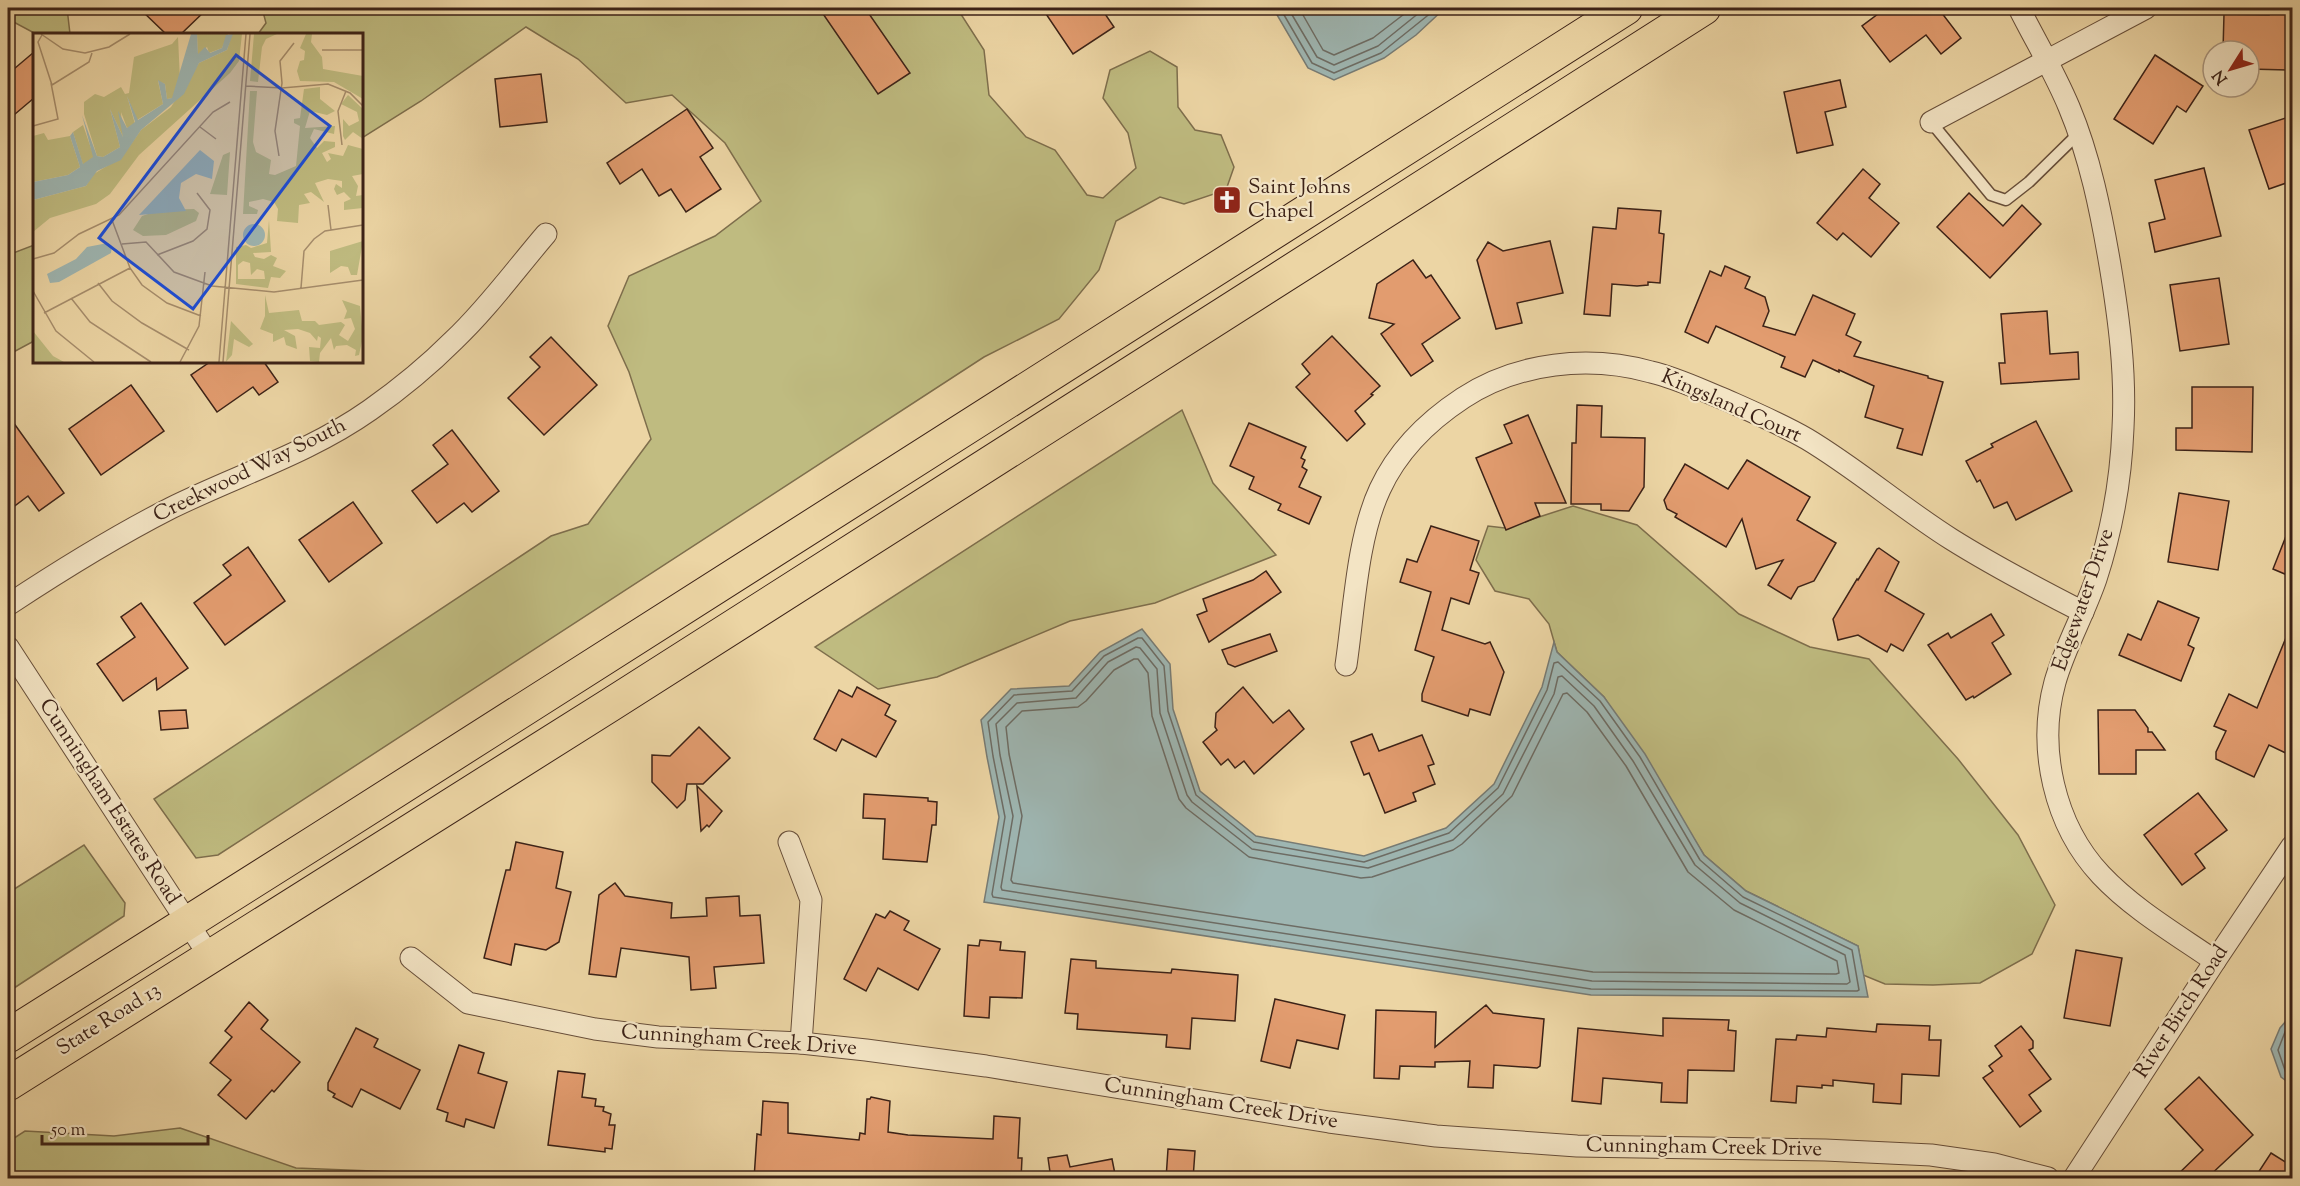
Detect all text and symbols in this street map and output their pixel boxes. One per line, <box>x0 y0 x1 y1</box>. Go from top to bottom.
inset map <box>33 33 363 363</box>
north arrow <box>2201 39 2261 99</box>
text: N <box>2208 64 2234 89</box>
place label: Saint Johns Chapel <box>1248 173 1350 227</box>
church icon: Saint Johns Chapel <box>1211 184 1243 216</box>
street label: Kingsland Court <box>1656 363 1806 451</box>
street label: Creekwood Way South <box>148 411 352 531</box>
street label: Edgewater Drive <box>2046 525 2122 675</box>
street label: Cunningham Estates Road <box>31 693 187 911</box>
street label: River Birch Road <box>2128 939 2237 1085</box>
street label: State Road 13 <box>51 976 167 1064</box>
street label: Cunningham Creek Drive <box>620 1018 858 1064</box>
street label: Cunningham Creek Drive <box>1102 1071 1340 1137</box>
scale bar <box>42 1108 208 1146</box>
text: 50 m <box>50 1118 86 1144</box>
street label: Cunningham Creek Drive <box>1586 1131 1822 1165</box>

